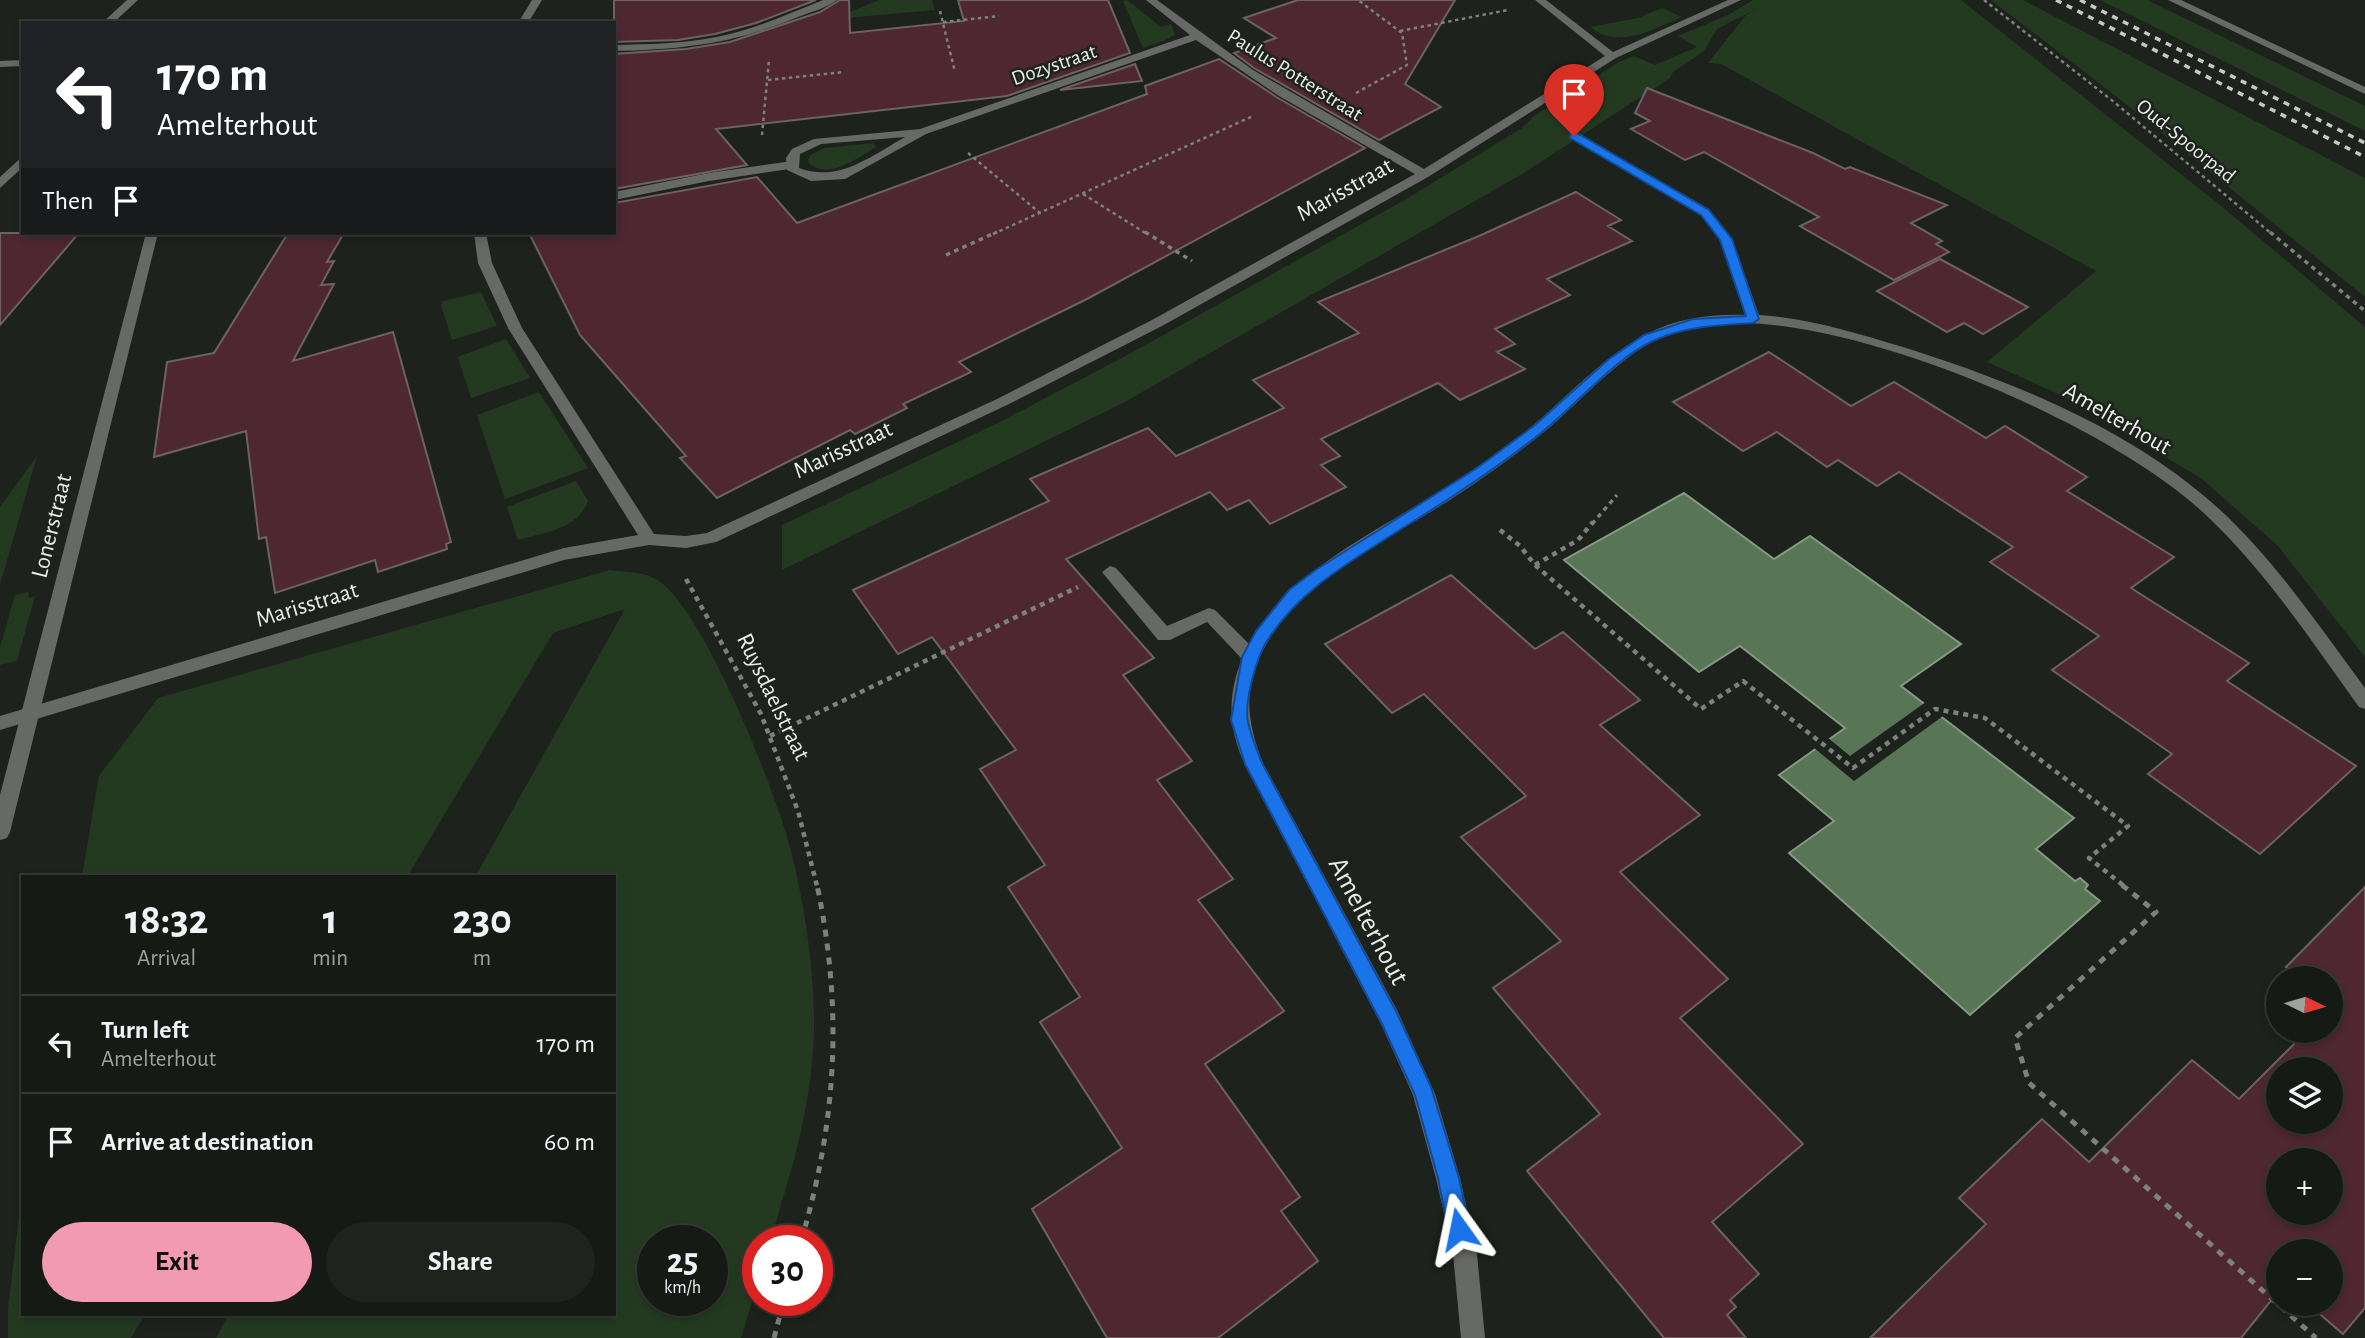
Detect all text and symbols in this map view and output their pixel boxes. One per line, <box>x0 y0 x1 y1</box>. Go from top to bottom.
street label: Paulus Potterstraat <box>1224 25 1367 125</box>
street label: Dozystraat <box>1009 41 1099 89</box>
icon: left <box>42 49 133 140</box>
text: 170 m <box>157 51 268 100</box>
pin <box>1544 64 1604 136</box>
icon: arrive <box>1555 75 1593 113</box>
street label: Oud-Spoorpad <box>2133 95 2239 187</box>
text: Amelterhout <box>157 109 317 141</box>
street label: Marisstraat <box>1293 154 1397 226</box>
icon: arrive <box>107 182 145 220</box>
text: Then <box>42 188 93 214</box>
street label: Amelterhout <box>2059 379 2175 460</box>
street label: Marisstraat <box>790 417 896 483</box>
street label: Lonerstraat <box>28 471 77 580</box>
street label: Marisstraat <box>253 578 361 632</box>
street label: Ruysdaelstraat <box>732 630 814 765</box>
street label: Amelterhout <box>1323 853 1413 990</box>
text: 18:32 <box>125 899 208 941</box>
text: 1 <box>323 899 338 941</box>
text: 230 <box>452 899 512 941</box>
text: Arrival <box>137 947 196 970</box>
text: min <box>312 947 348 970</box>
text: m <box>473 947 491 970</box>
north arrow <box>2266 966 2343 1043</box>
map controls <box>2266 966 2343 1316</box>
text: Turn left <box>101 1017 189 1043</box>
icon: left <box>42 1025 80 1063</box>
text: 170 m <box>536 1031 595 1057</box>
text: Amelterhout <box>101 1048 216 1071</box>
button: layers <box>2266 1057 2343 1134</box>
icon: arrive <box>42 1123 80 1161</box>
text: Arrive at destination <box>101 1129 314 1155</box>
text: 60 m <box>544 1129 595 1155</box>
button: + <box>2266 1148 2343 1225</box>
position arrow <box>1422 1192 1496 1266</box>
button: Exit <box>42 1222 312 1302</box>
button: Share <box>326 1222 595 1302</box>
speed limit sign: 30 <box>742 1225 833 1316</box>
button: − <box>2266 1239 2343 1316</box>
text: 25 <box>667 1244 698 1279</box>
text: km/h <box>664 1279 701 1297</box>

